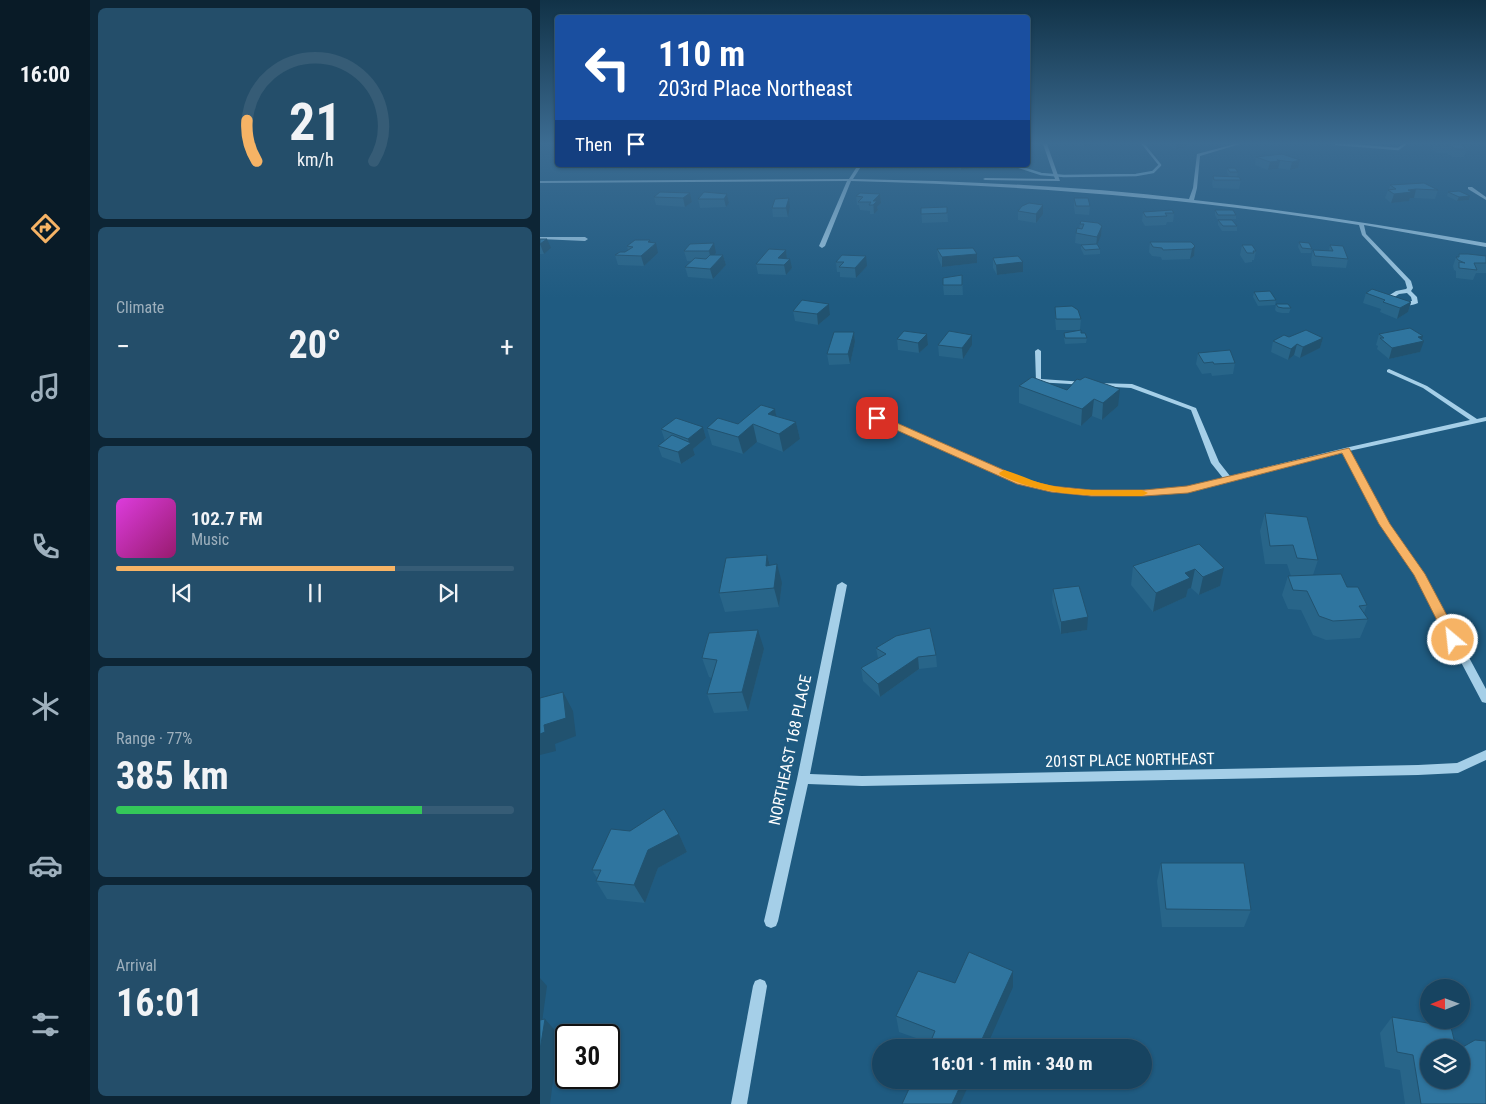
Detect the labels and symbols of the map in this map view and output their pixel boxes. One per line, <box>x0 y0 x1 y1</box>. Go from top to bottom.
pin <box>856 397 898 439</box>
position arrow <box>1426 613 1478 665</box>
street label: NORTHEAST 168 PLACE <box>765 673 815 827</box>
street label: 201ST PLACE NORTHEAST <box>1045 749 1215 771</box>
north arrow <box>1420 979 1470 1029</box>
speed limit sign: 30 <box>555 1024 620 1089</box>

